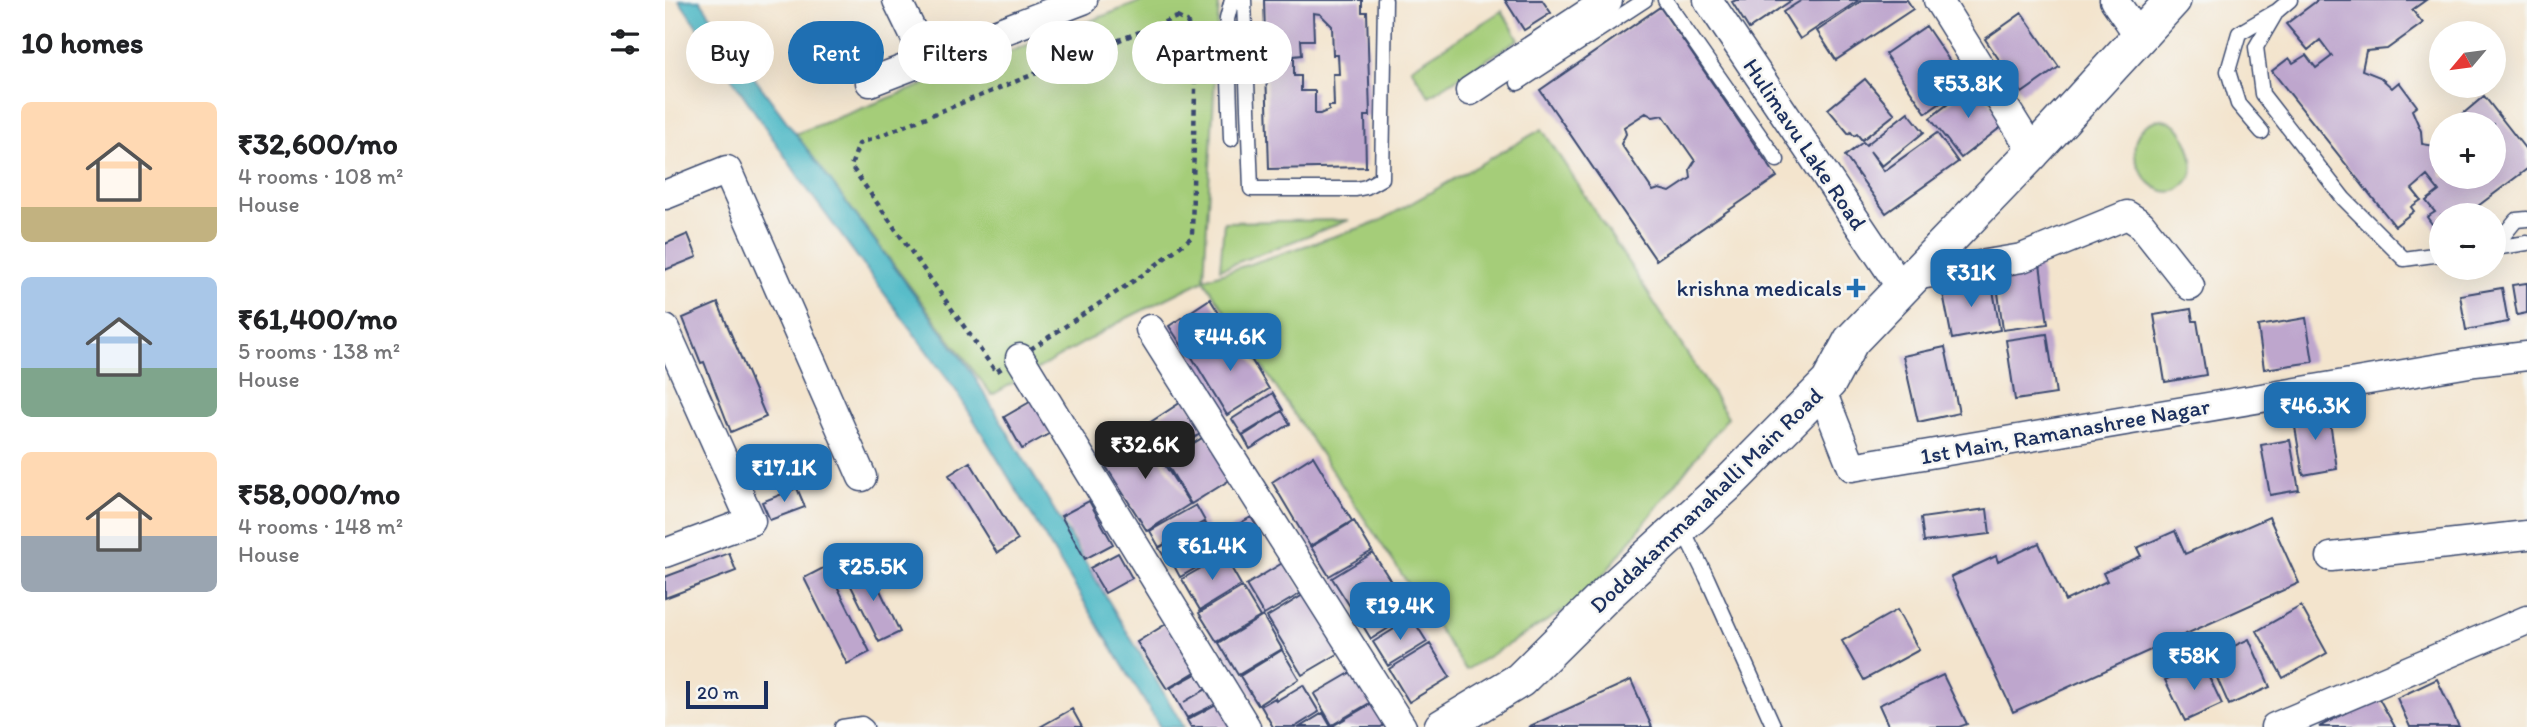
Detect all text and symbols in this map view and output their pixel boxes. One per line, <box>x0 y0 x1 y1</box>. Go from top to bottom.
chip: Buy <box>686 21 774 84</box>
chip: Rent <box>788 21 884 84</box>
chip: Filters <box>898 21 1012 84</box>
chip: New <box>1026 21 1118 84</box>
chip: Apartment <box>1132 21 1292 84</box>
north arrow <box>2429 21 2506 98</box>
map controls <box>2429 21 2506 280</box>
icon: filters <box>606 23 644 61</box>
text: 10 homes <box>21 24 144 61</box>
street label: Hulimavu Lake Road <box>1737 53 1873 235</box>
pin: ₹53.8K <box>1911 60 2025 120</box>
text: ₹53.8K <box>1934 69 2002 97</box>
button: + <box>2429 112 2506 189</box>
text: ₹32,600/mo <box>238 125 398 162</box>
icon: home <box>77 130 161 214</box>
text: 4 rooms · 108 m² <box>238 162 403 190</box>
text: House <box>238 190 300 218</box>
button: − <box>2429 203 2506 280</box>
pin: ₹31K <box>1930 250 2012 309</box>
text: ₹31K <box>1946 258 1996 286</box>
place label: krishna medicals <box>1677 274 1842 302</box>
marker: krishna medicals <box>1848 280 1864 296</box>
text: ₹61,400/mo <box>238 300 398 337</box>
icon: home <box>77 305 161 389</box>
pin: ₹44.6K <box>1173 314 1287 373</box>
text: ₹44.6K <box>1194 322 1266 350</box>
text: 5 rooms · 138 m² <box>238 337 400 365</box>
text: House <box>238 365 300 393</box>
street label: Doddakammanahalli Main Road <box>1584 381 1828 619</box>
pin: ₹46.3K <box>2258 382 2372 442</box>
text: ₹46.3K <box>2280 391 2350 419</box>
street label: 1st Main, Ramanashree Nagar <box>1918 392 2212 470</box>
pin: ₹32.6K <box>1088 421 1202 481</box>
text: ₹32.6K <box>1111 430 1179 458</box>
pin: ₹17.1K <box>727 444 841 504</box>
text: ₹17.1K <box>752 453 816 481</box>
text: ₹58,000/mo <box>238 475 400 512</box>
icon: home <box>77 480 161 564</box>
text: 4 rooms · 148 m² <box>238 512 403 540</box>
pin: ₹61.4K <box>1155 522 1269 582</box>
text: ₹61.4K <box>1178 531 1246 559</box>
text: House <box>238 540 300 568</box>
pin: ₹25.5K <box>816 544 930 603</box>
text: ₹25.5K <box>839 552 907 580</box>
pin: ₹19.4K <box>1343 582 1457 642</box>
text: ₹19.4K <box>1366 591 1434 619</box>
pin: ₹58K <box>2153 632 2235 692</box>
text: ₹58K <box>2169 641 2219 669</box>
scale bar <box>686 678 768 710</box>
text: 20 m <box>697 681 739 704</box>

